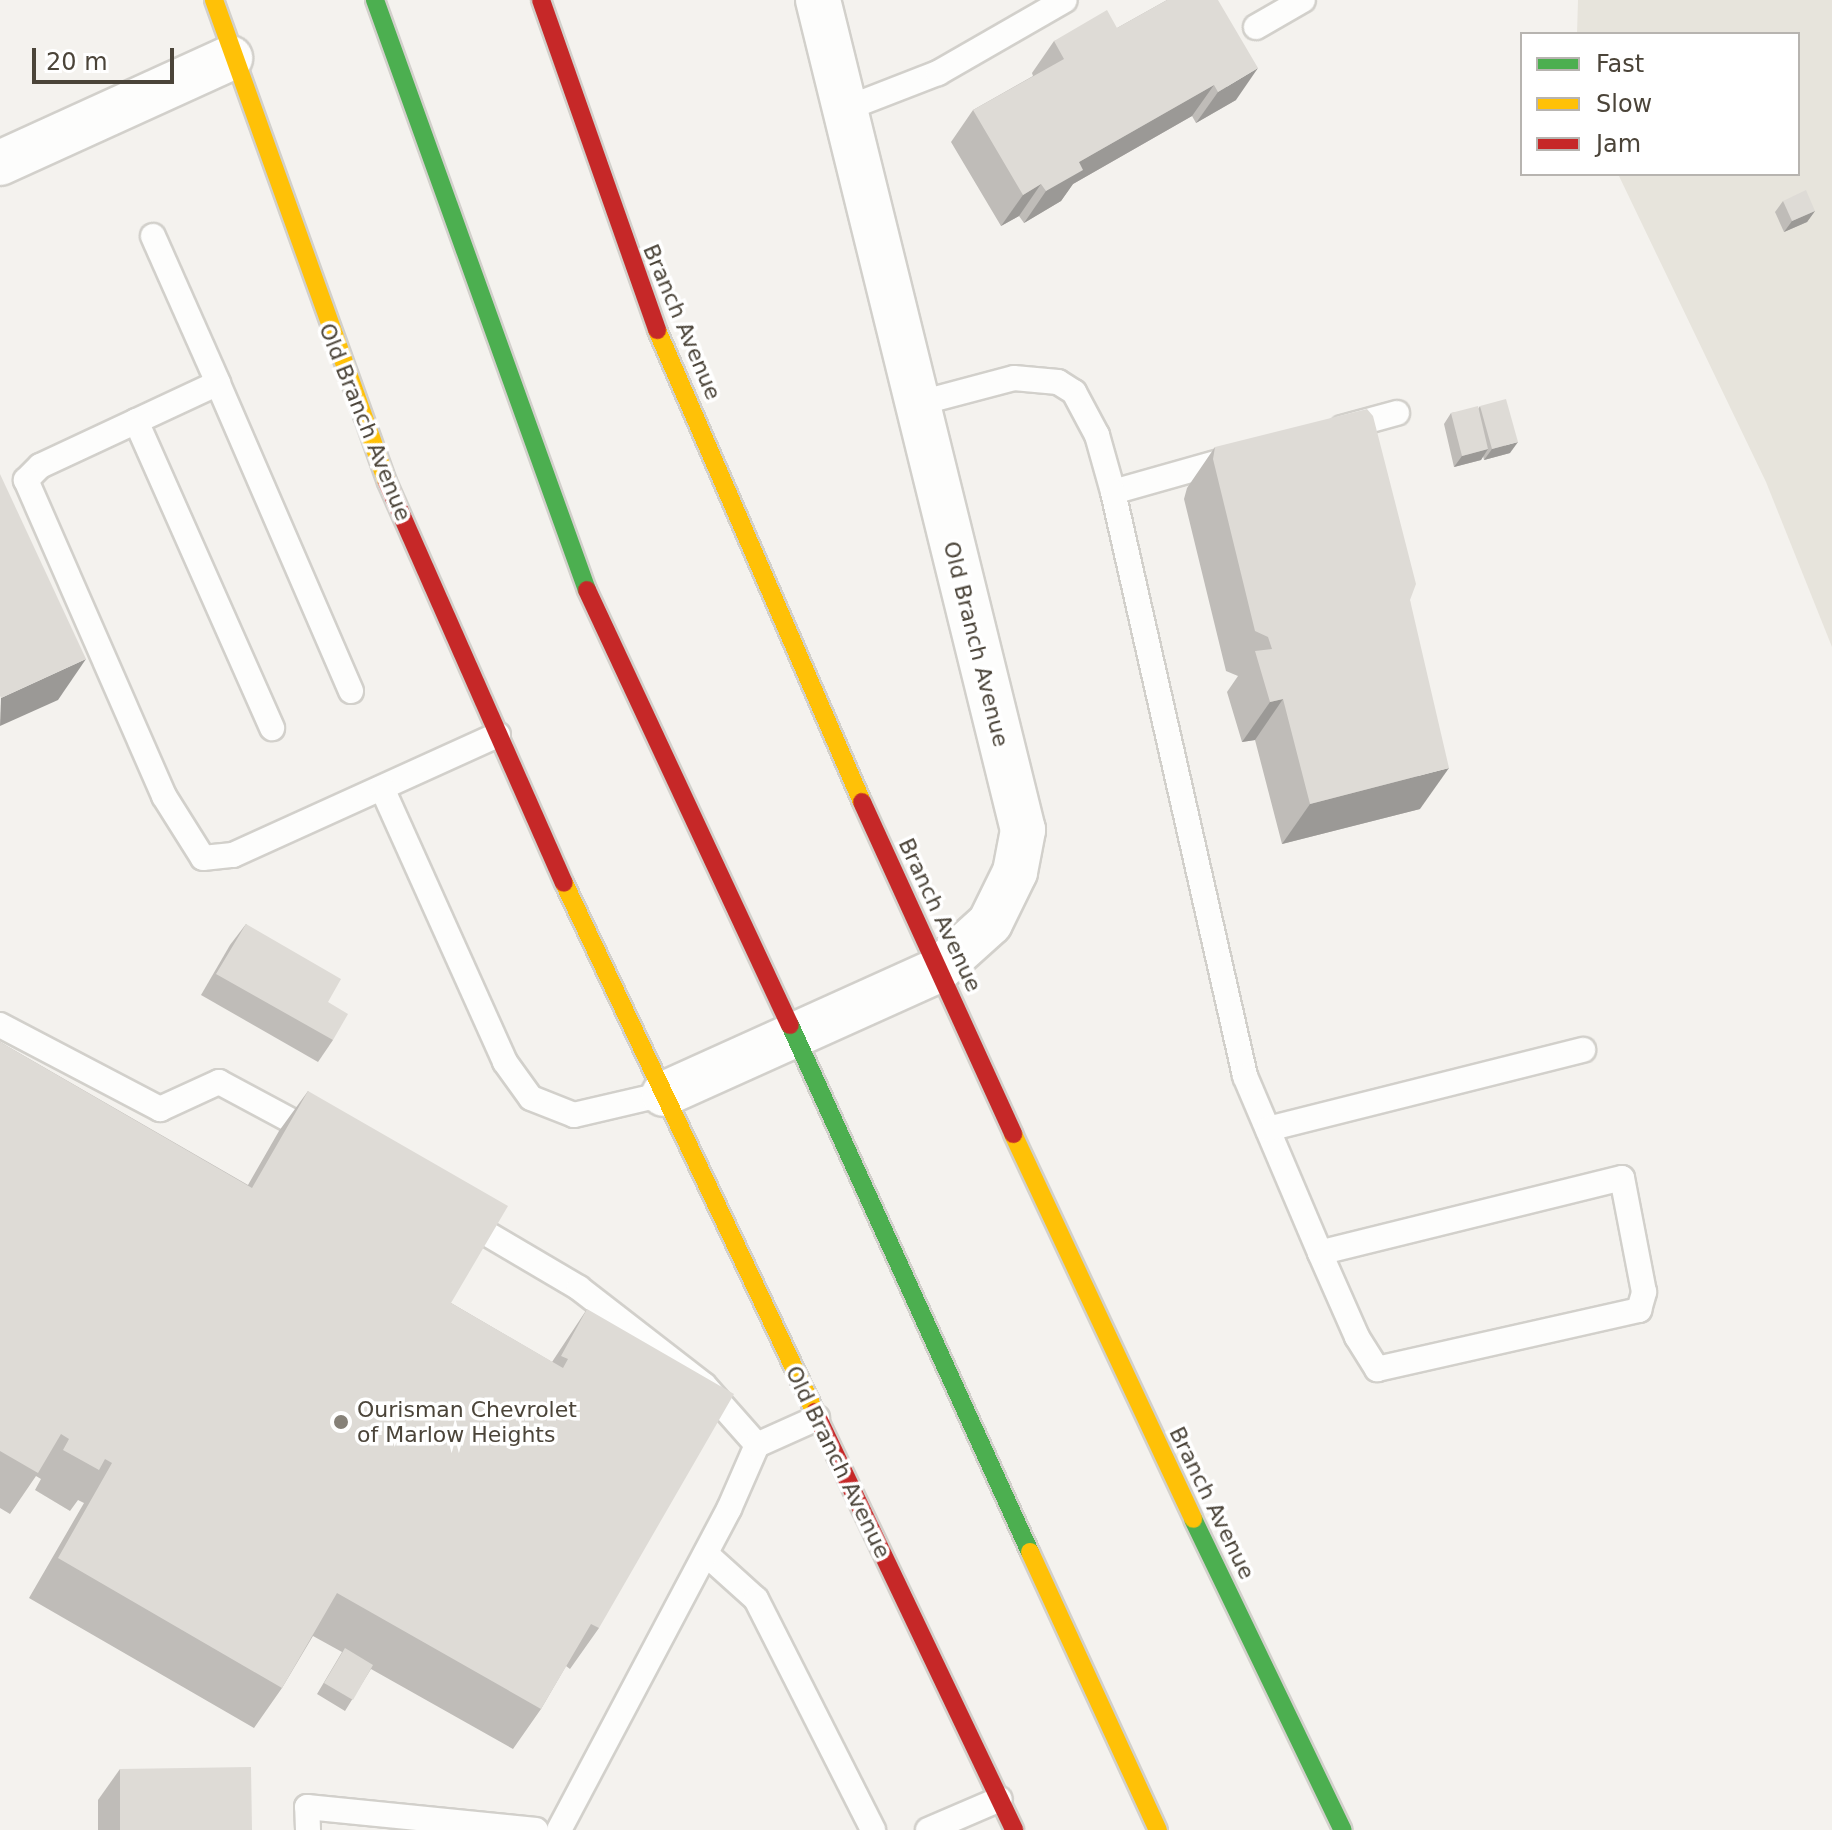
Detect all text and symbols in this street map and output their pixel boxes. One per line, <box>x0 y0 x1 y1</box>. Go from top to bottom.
scale bar <box>36 32 178 82</box>
legend <box>1520 32 1800 176</box>
text: 20 m <box>46 48 108 76</box>
text: Fast <box>1596 50 1644 78</box>
text: Slow <box>1596 90 1652 118</box>
text: Jam <box>1596 130 1641 158</box>
street label: Branch Avenue <box>637 240 727 404</box>
street label: Old Branch Avenue <box>313 319 417 525</box>
street label: Old Branch Avenue <box>938 539 1014 749</box>
street label: Branch Avenue <box>893 834 987 996</box>
street label: Old Branch Avenue <box>780 1362 896 1562</box>
place label: Ourisman Chevrolet of Marlow Heights <box>357 1396 577 1448</box>
marker: Ourisman Chevrolet of Marlow Heights <box>332 1413 350 1431</box>
street label: Branch Avenue <box>1164 1422 1260 1584</box>

